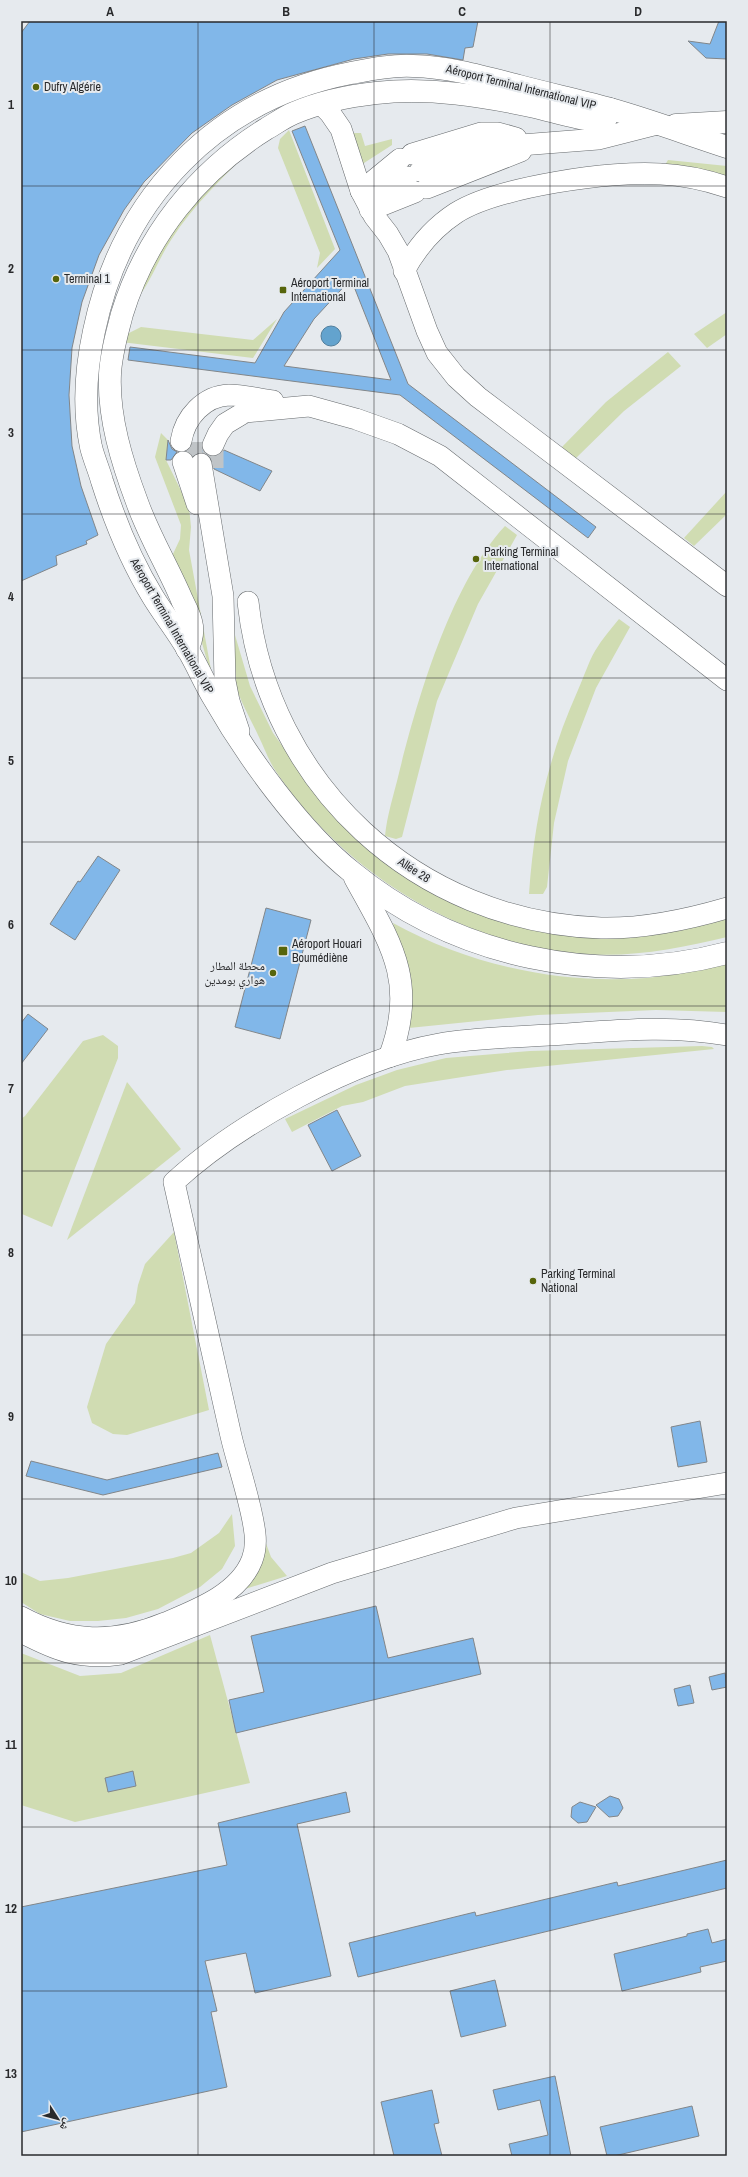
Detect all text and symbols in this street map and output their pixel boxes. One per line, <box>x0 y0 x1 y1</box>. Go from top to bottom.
text: A <box>106 3 114 20</box>
text: B <box>282 3 290 20</box>
text: C <box>458 3 466 20</box>
text: D <box>634 3 642 20</box>
street label: Aéroport Terminal International VIP <box>443 60 598 114</box>
place label: Dufry Algérie <box>44 79 101 95</box>
marker: Dufry Algérie <box>31 82 41 92</box>
text: 1 <box>8 96 14 113</box>
text: 2 <box>8 260 14 277</box>
place label: Terminal 1 <box>64 271 110 287</box>
marker: Terminal 1 <box>51 274 61 284</box>
place label: Aéroport Terminal International <box>290 275 369 305</box>
marker: Aéroport Terminal International <box>278 285 288 295</box>
text: 3 <box>8 424 14 441</box>
place label: Parking Terminal International <box>484 544 558 574</box>
street label: Aéroport Terminal International VIP <box>126 554 218 697</box>
marker: Parking Terminal International <box>471 554 481 564</box>
text: 4 <box>8 588 14 605</box>
text: 5 <box>8 752 14 769</box>
street label: Allée 28 <box>394 853 433 886</box>
text: 6 <box>8 916 14 933</box>
place label: Aéroport Houari Boumédiène <box>291 936 362 966</box>
marker: Aéroport Houari Boumédiène <box>277 945 289 957</box>
place label: محطة المطار هواري بومدين <box>204 958 265 990</box>
marker: محطة المطار هواري بومدين <box>268 968 278 978</box>
text: 7 <box>8 1080 14 1097</box>
text: 8 <box>8 1244 14 1261</box>
place label: Parking Terminal National <box>541 1266 615 1296</box>
marker: Parking Terminal National <box>528 1276 538 1286</box>
text: 9 <box>8 1408 14 1425</box>
text: 10 <box>5 1572 17 1589</box>
text: 11 <box>5 1736 17 1753</box>
text: 12 <box>5 1900 17 1917</box>
text: 13 <box>5 2065 17 2082</box>
north arrow <box>38 2099 78 2139</box>
text: ش <box>56 2115 75 2134</box>

